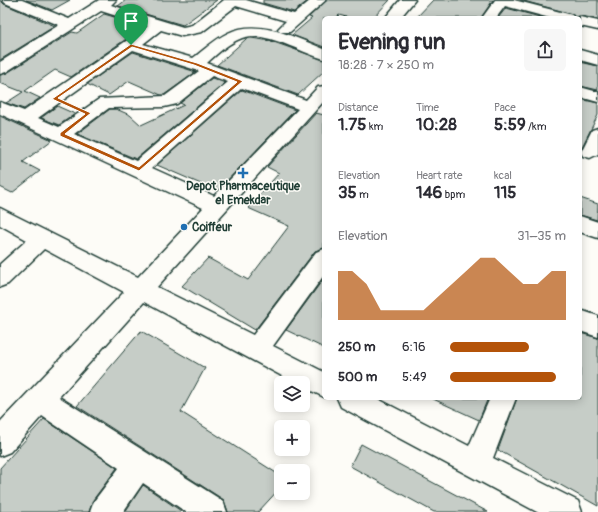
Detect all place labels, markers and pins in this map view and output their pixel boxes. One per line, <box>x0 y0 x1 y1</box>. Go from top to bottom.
pin <box>114 4 148 45</box>
marker: Depot Pharmaceutique el Emekdar <box>238 168 248 178</box>
place label: Depot Pharmaceutique el Emekdar <box>186 179 301 208</box>
place label: Coiffeur <box>192 220 233 235</box>
marker: Coiffeur <box>179 222 189 232</box>

